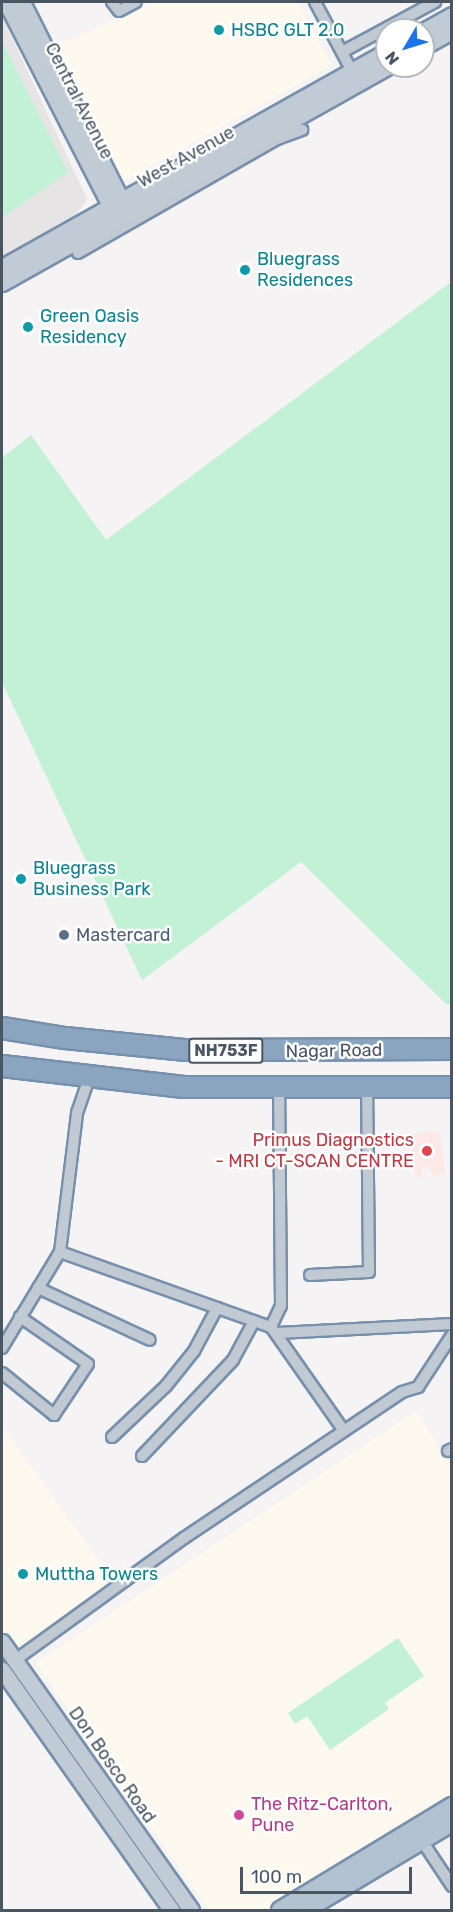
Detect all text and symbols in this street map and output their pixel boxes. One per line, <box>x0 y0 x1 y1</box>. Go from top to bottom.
north arrow <box>375 18 435 78</box>
place label: HSBC GLT 2.0 <box>231 19 345 41</box>
marker: HSBC GLT 2.0 <box>212 23 226 37</box>
street label: Central Avenue <box>40 39 118 163</box>
text: N <box>381 48 403 69</box>
street label: West Avenue <box>134 121 238 193</box>
place label: Bluegrass Residences <box>257 249 353 292</box>
marker: Bluegrass Residences <box>238 263 252 277</box>
place label: Green Oasis Residency <box>40 306 139 348</box>
marker: Green Oasis Residency <box>21 320 35 334</box>
place label: Bluegrass Business Park <box>33 858 151 900</box>
marker: Bluegrass Business Park <box>14 872 28 886</box>
place label: Mastercard <box>76 924 170 946</box>
marker: Mastercard <box>57 928 71 942</box>
road number: NH753F <box>187 1038 265 1064</box>
street label: Nagar Road <box>285 1039 383 1063</box>
place label: Primus Diagnostics - MRI CT-SCAN CENTRE <box>215 1130 414 1172</box>
marker: Primus Diagnostics - MRI CT-SCAN CENTRE <box>418 1142 436 1160</box>
place label: Muttha Towers <box>35 1563 159 1585</box>
marker: Muttha Towers <box>16 1567 30 1581</box>
street label: Don Bosco Road <box>64 1703 160 1827</box>
place label: The Ritz-Carlton, Pune <box>251 1794 393 1836</box>
marker: The Ritz-Carlton, Pune <box>232 1808 246 1822</box>
scale bar <box>243 1855 416 1893</box>
text: 100 m <box>251 1866 302 1888</box>

